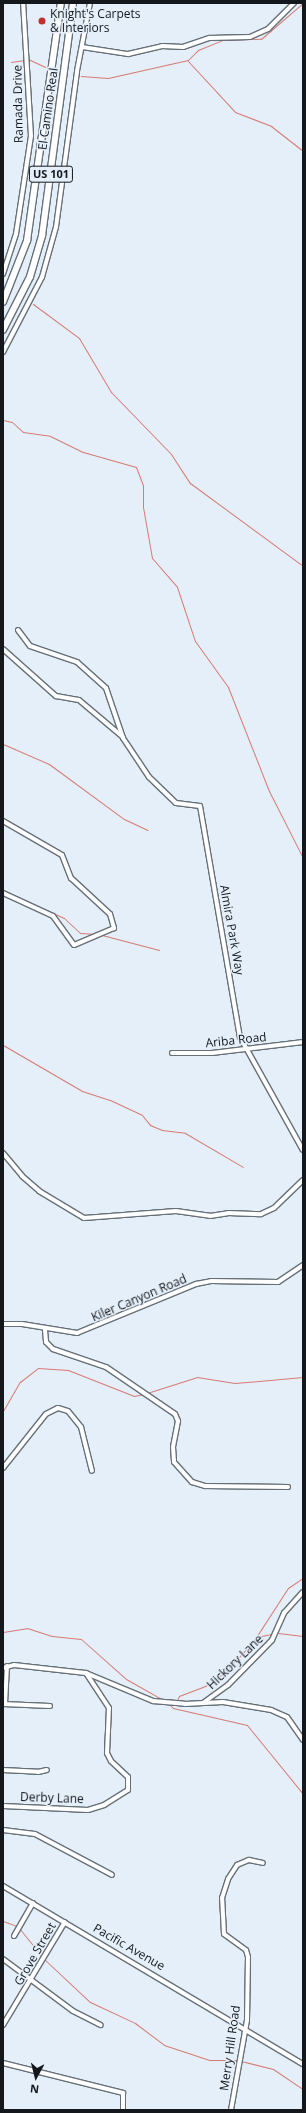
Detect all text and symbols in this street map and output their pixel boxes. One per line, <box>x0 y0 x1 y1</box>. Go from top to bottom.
place label: Knight's Carpets & Interiors <box>50 7 141 35</box>
marker: Knight's Carpets & Interiors <box>37 16 47 26</box>
street label: Ramada Drive <box>10 65 26 143</box>
street label: El Camino Real <box>35 67 61 151</box>
road number: US 101 <box>28 165 74 183</box>
street label: Almira Park Way <box>217 884 247 976</box>
street label: Ariba Road <box>205 1030 267 1050</box>
street label: Kiler Canyon Road <box>89 1271 189 1325</box>
street label: Hickory Lane <box>204 1632 266 1692</box>
street label: Derby Lane <box>20 1790 84 1806</box>
street label: Grove Street <box>11 1920 59 1988</box>
street label: Pacific Avenue <box>91 1921 167 1973</box>
street label: Merry Hill Road <box>217 2004 243 2092</box>
north arrow <box>16 2057 56 2097</box>
text: N <box>29 2081 40 2097</box>

